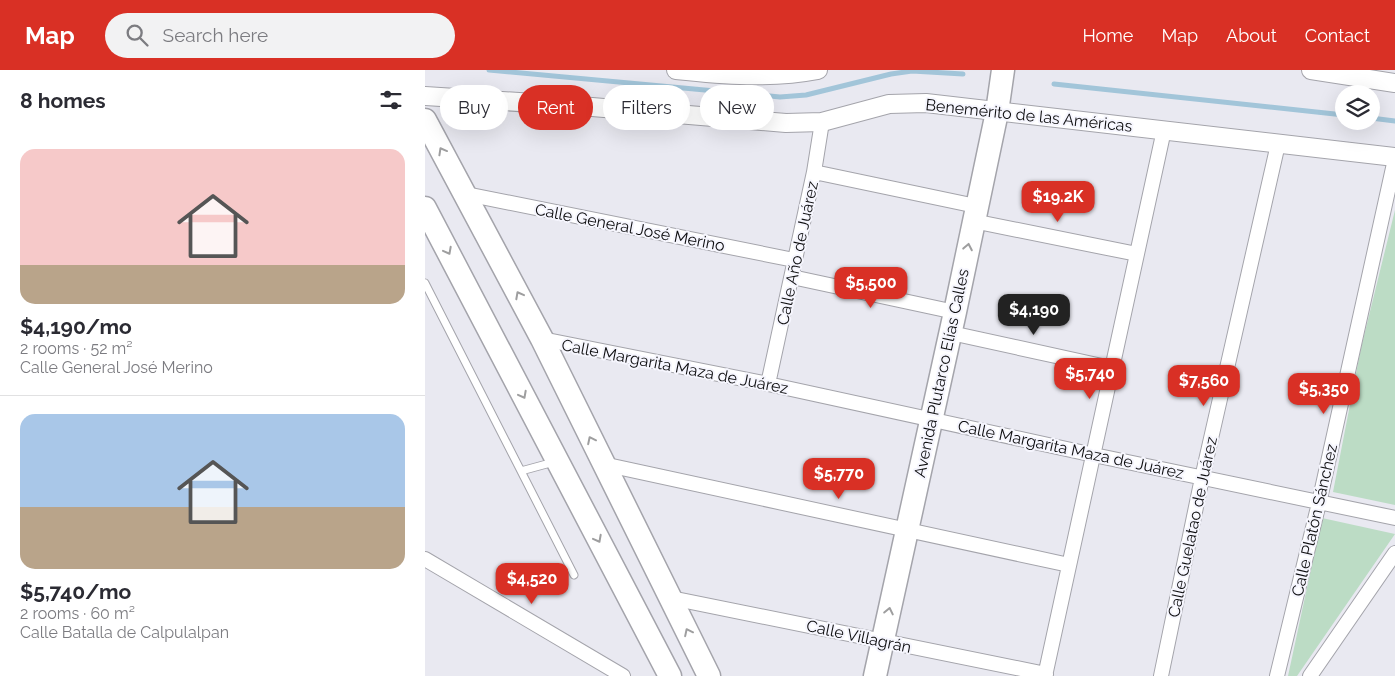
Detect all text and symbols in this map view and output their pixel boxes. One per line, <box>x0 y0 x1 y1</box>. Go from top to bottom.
search box <box>105 13 455 58</box>
text: Map <box>25 21 75 50</box>
icon: search <box>123 21 151 49</box>
text: Search here <box>163 24 268 46</box>
text: Home <box>1082 25 1133 46</box>
text: Map <box>1161 25 1198 46</box>
text: About <box>1226 25 1277 46</box>
text: Contact <box>1305 25 1370 46</box>
chip: Buy <box>440 85 508 130</box>
chip: Rent <box>518 85 593 130</box>
chip: Filters <box>603 85 690 130</box>
chip: New <box>700 85 774 130</box>
map controls <box>1335 85 1380 130</box>
button: layers <box>1335 85 1380 130</box>
icon: filters <box>377 86 405 114</box>
text: 8 homes <box>20 88 106 113</box>
street label: Benemérito de las Américas <box>925 95 1134 136</box>
one-way arrow <box>438 148 448 157</box>
street label: Calle Año de Juárez <box>773 179 822 327</box>
pin: $19.2K <box>1017 180 1099 223</box>
icon: home <box>168 181 258 271</box>
text: $19.2K <box>1033 187 1083 206</box>
street label: Calle General José Merino <box>533 200 726 255</box>
one-way arrow <box>962 243 973 252</box>
one-way arrow <box>442 246 452 255</box>
pin: $5,500 <box>830 266 912 309</box>
street label: Avenida Plutarco Elías Calles <box>910 267 973 479</box>
text: $5,500 <box>845 273 897 292</box>
one-way arrow <box>515 291 525 300</box>
pin: $4,190 <box>993 294 1075 336</box>
text: $4,190 <box>1009 300 1059 319</box>
text: $4,190/mo <box>20 314 132 339</box>
street label: Calle Margarita Maza de Juárez <box>560 335 790 398</box>
text: 2 rooms · 52 m² <box>20 339 132 358</box>
text: Calle General José Merino <box>20 358 213 377</box>
pin: $5,740 <box>1049 358 1131 400</box>
text: $5,740 <box>1065 364 1115 383</box>
pin: $7,560 <box>1163 364 1245 407</box>
text: $7,560 <box>1179 371 1229 390</box>
pin: $5,350 <box>1283 372 1365 415</box>
text: $5,350 <box>1299 379 1349 398</box>
one-way arrow <box>517 390 527 399</box>
street label: Calle Margarita Maza de Juárez <box>956 416 1186 483</box>
street label: Calle Guelatao de Juárez <box>1164 435 1221 619</box>
one-way arrow <box>587 436 597 445</box>
street label: Calle Platón Sánchez <box>1288 442 1341 598</box>
icon: home <box>168 447 258 537</box>
pin: $5,770 <box>798 458 880 500</box>
text: $5,770 <box>814 464 864 483</box>
one-way arrow <box>592 534 602 543</box>
pin: $4,520 <box>491 562 573 605</box>
text: $4,520 <box>507 569 557 588</box>
text: $5,740/mo <box>20 579 131 604</box>
text: 2 rooms · 60 m² <box>20 604 135 623</box>
one-way arrow <box>883 607 894 616</box>
street label: Calle Villagrán <box>805 616 913 657</box>
text: Calle Batalla de Calpulalpan <box>20 623 229 642</box>
one-way arrow <box>684 628 694 637</box>

